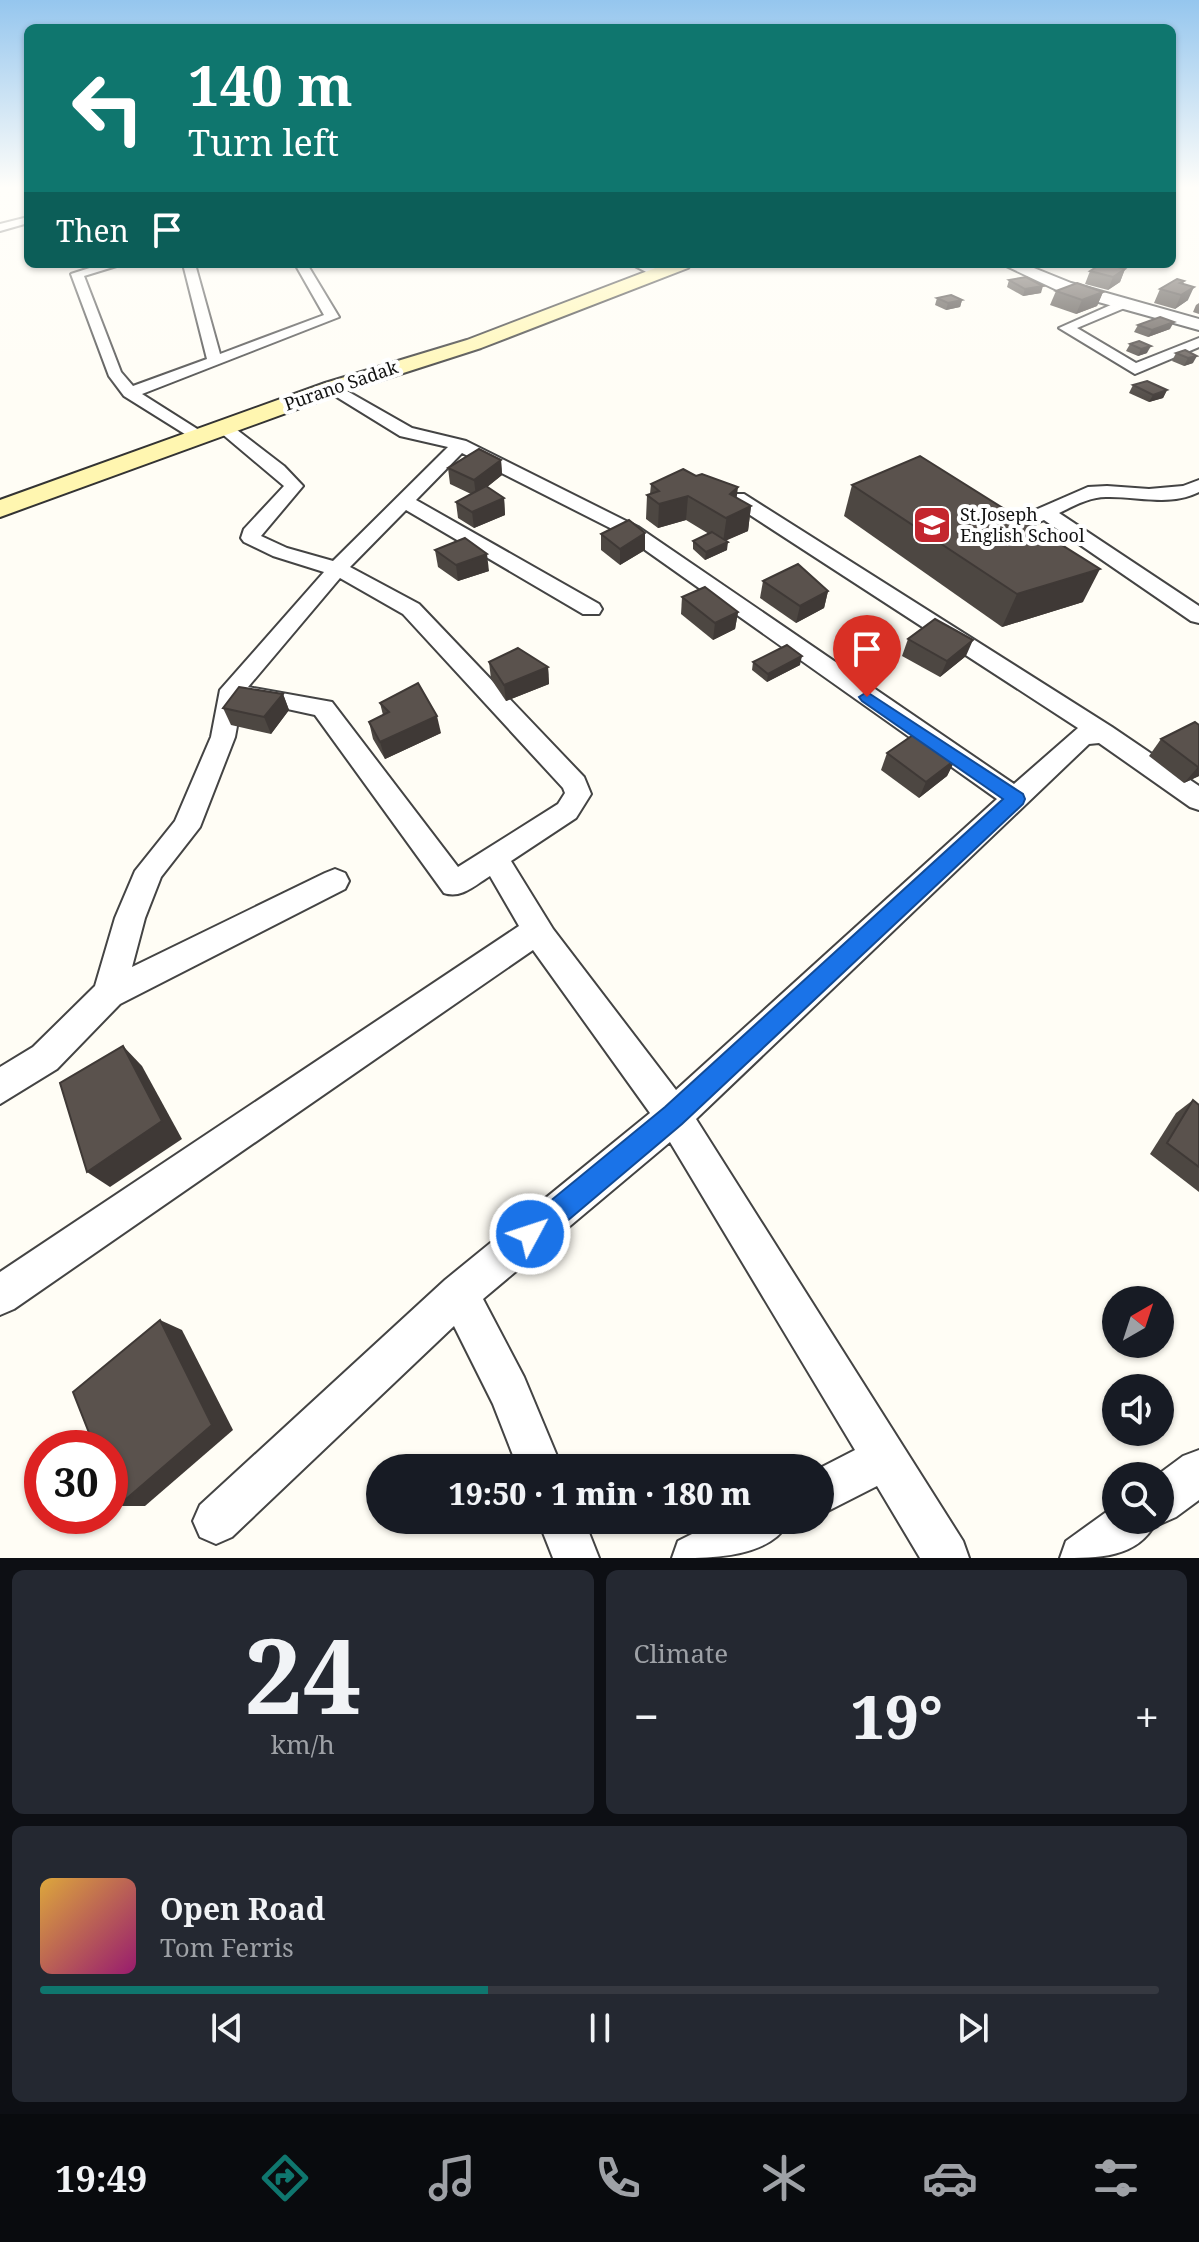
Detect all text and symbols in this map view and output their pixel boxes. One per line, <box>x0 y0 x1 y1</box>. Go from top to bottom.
text: 140 m <box>188 46 353 122</box>
icon: left <box>56 56 160 160</box>
text: Turn left <box>188 118 339 167</box>
icon: arrive <box>145 208 189 252</box>
text: Then <box>56 210 129 251</box>
street label: Purano Sadak <box>281 354 401 416</box>
place label: St.Joseph English School <box>960 502 1085 547</box>
school or university icon: St.Joseph English School <box>911 504 953 546</box>
pin <box>833 615 901 697</box>
icon: arrive <box>845 627 889 671</box>
position arrow <box>488 1192 572 1276</box>
north arrow <box>1102 1286 1174 1358</box>
map controls <box>1102 1286 1174 1534</box>
button: sound <box>1102 1374 1174 1446</box>
speed limit sign: 30 <box>24 1430 128 1534</box>
button: search <box>1102 1462 1174 1534</box>
text: 19:50 · 1 min · 180 m <box>449 1473 751 1514</box>
text: 24 <box>244 1603 362 1744</box>
text: Climate <box>634 1635 728 1671</box>
text: 19° <box>851 1675 943 1757</box>
text: − <box>634 1686 659 1746</box>
text: + <box>1134 1686 1159 1746</box>
text: km/h <box>271 1726 335 1762</box>
text: Open Road <box>160 1888 325 1929</box>
text: Tom Ferris <box>160 1929 294 1965</box>
icon: previous <box>205 2006 249 2050</box>
icon: pause <box>578 2006 622 2050</box>
icon: next <box>951 2006 995 2050</box>
icon: directions <box>257 2150 313 2206</box>
icon: music <box>424 2150 480 2206</box>
icon: phone <box>590 2150 646 2206</box>
icon: climate <box>756 2150 812 2206</box>
icon: car <box>922 2150 978 2206</box>
icon: filters <box>1088 2150 1144 2206</box>
text: 19:49 <box>55 2154 147 2203</box>

